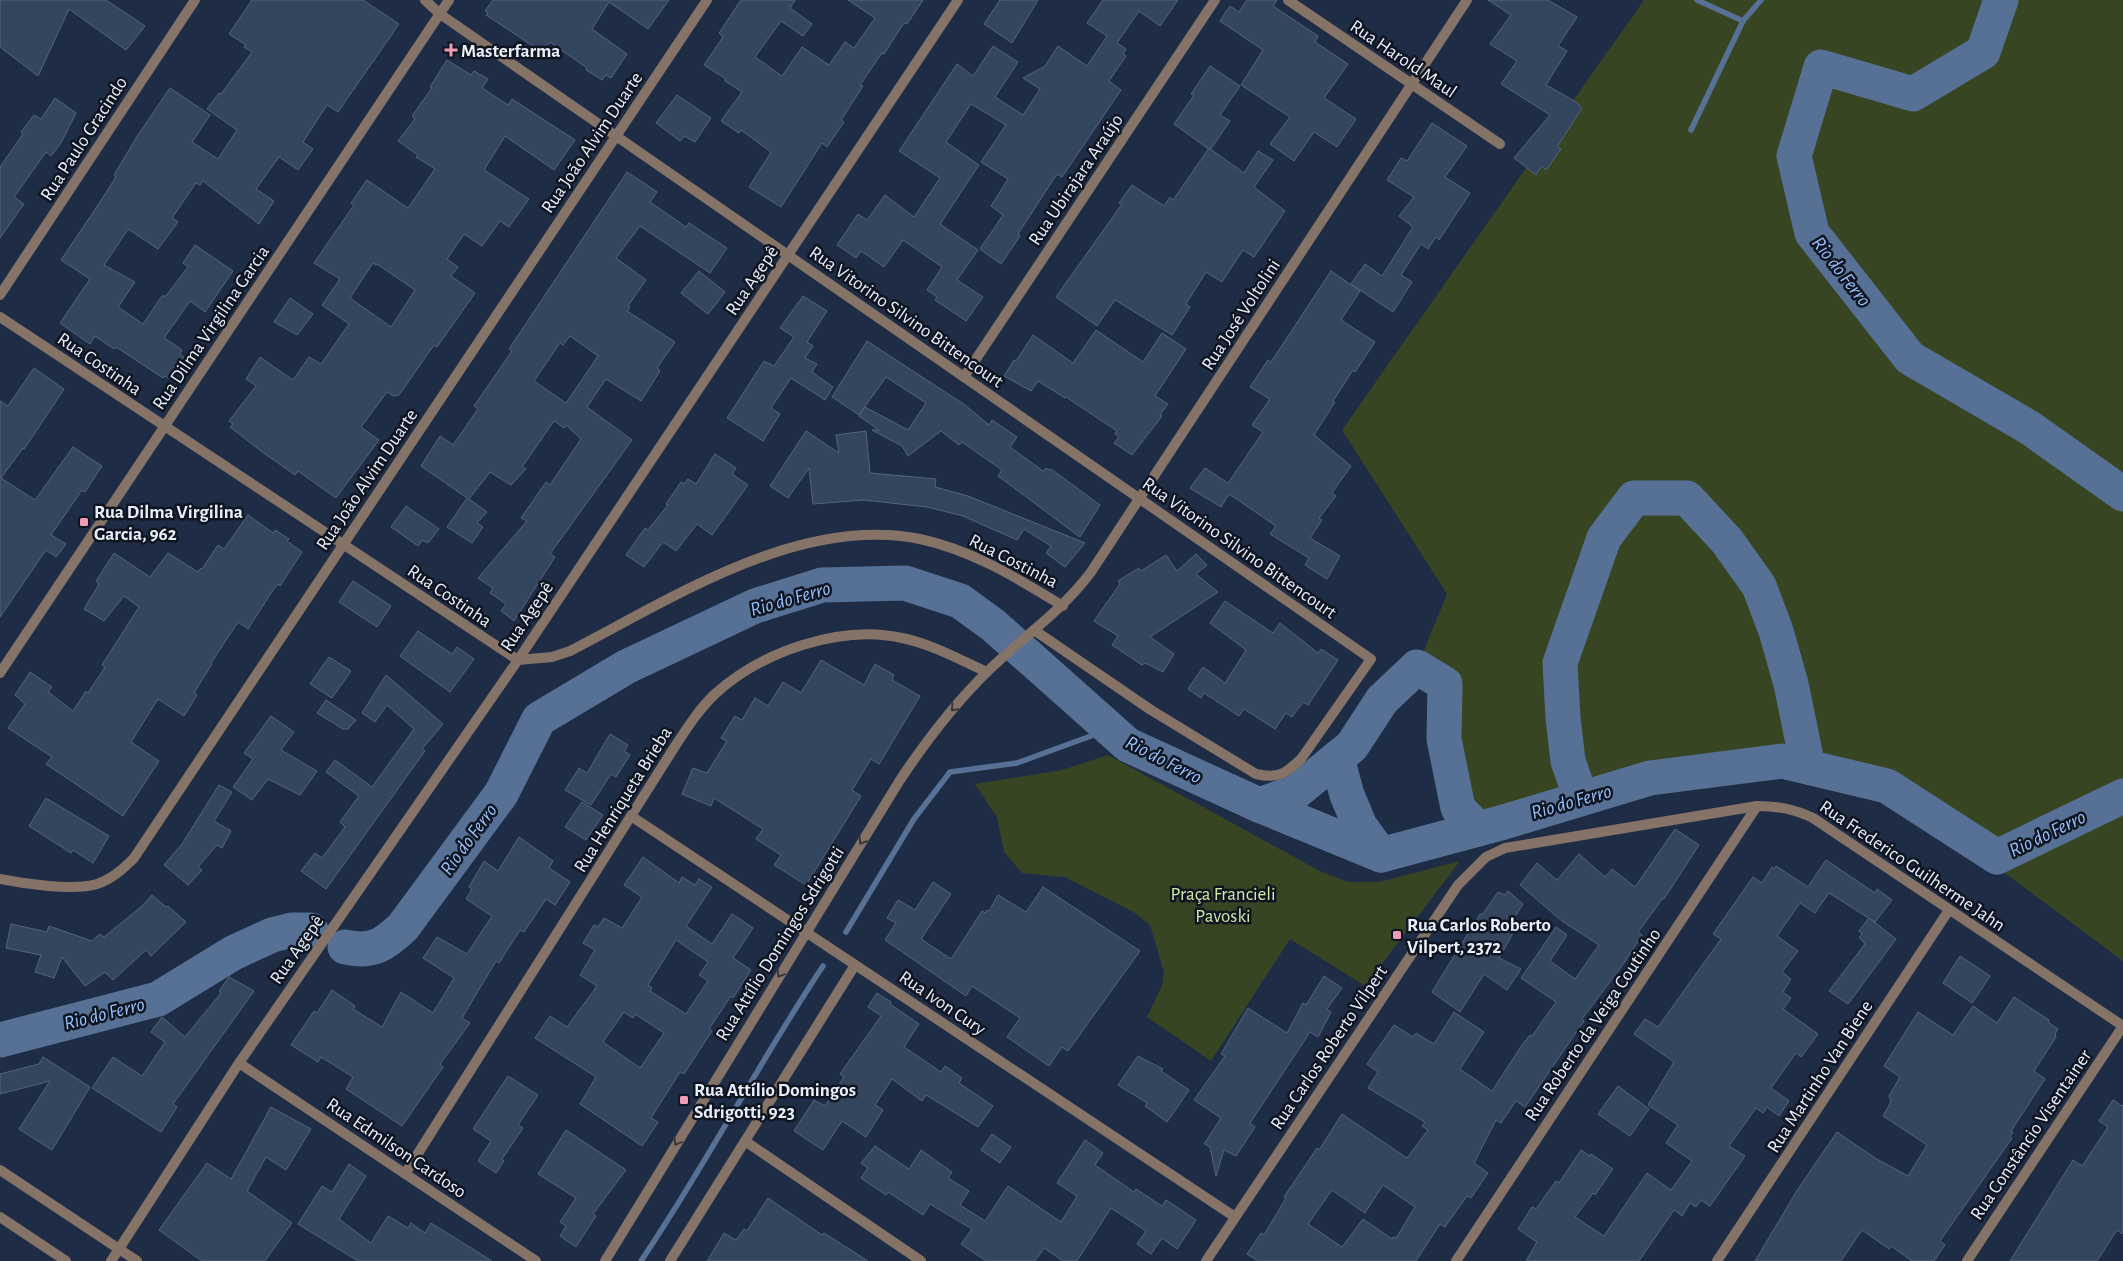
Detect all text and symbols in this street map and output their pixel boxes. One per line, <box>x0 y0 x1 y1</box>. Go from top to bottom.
street label: Rua Harold Maul <box>1346 17 1460 102</box>
place label: Masterfarma <box>461 42 561 61</box>
marker: Masterfarma <box>445 44 457 56</box>
street label: Rua João Alvim Duarte <box>538 69 646 217</box>
street label: Rua Paulo Gracindo <box>37 74 131 204</box>
street label: Rua Ubirajara Araújo <box>1025 111 1127 249</box>
water label: Rio do Ferro <box>1808 233 1874 310</box>
street label: Rua Dilma Virgilina Garcia <box>149 242 273 413</box>
street label: Rua Agepê <box>722 243 782 319</box>
street label: Rua Vitorino Silvino Bittencourt <box>806 243 1007 391</box>
street label: Rua José Voltolini <box>1198 256 1284 374</box>
street label: Rua Costinha <box>54 329 145 399</box>
street label: Rua João Alvim Duarte <box>313 406 421 554</box>
street label: Rua Vitorino Silvino Bittencourt <box>1139 474 1340 622</box>
place label: Rua Dilma Virgilina Garcia, 962 <box>94 503 243 544</box>
marker: Rua Dilma Virgilina Garcia, 962 <box>78 516 90 528</box>
street label: Rua Costinha <box>966 531 1061 592</box>
street label: Rua Costinha <box>404 561 495 631</box>
water label: Rio do Ferro <box>748 578 833 620</box>
street label: Rua Agepê <box>497 579 557 655</box>
one-way arrow <box>951 702 960 711</box>
street label: Rua Henriqueta Brieba <box>571 723 676 876</box>
water label: Rio do Ferro <box>1122 732 1205 788</box>
water label: Rio do Ferro <box>1529 781 1614 823</box>
street label: Rua Frederico Guilherme Jahn <box>1816 797 2008 935</box>
water label: Rio do Ferro <box>436 800 501 879</box>
water label: Rio do Ferro <box>2006 807 2089 861</box>
one-way arrow <box>859 836 868 845</box>
street label: Rua Attílio Domingos Sdrigotti <box>713 843 848 1044</box>
park label: Praça Francieli Pavoski <box>1170 885 1276 926</box>
street label: Rua Agepê <box>267 912 328 988</box>
place label: Rua Carlos Roberto Vilpert, 2372 <box>1407 916 1551 957</box>
street label: Rua Roberto da Veiga Coutinho <box>1522 925 1665 1125</box>
marker: Rua Carlos Roberto Vilpert, 2372 <box>1391 929 1403 941</box>
street label: Rua Carlos Roberto Vilpert <box>1267 962 1391 1133</box>
street label: Rua Ivon Cury <box>896 967 989 1039</box>
one-way arrow <box>777 969 787 978</box>
water label: Rio do Ferro <box>62 994 147 1034</box>
street label: Rua Martinho Van Biene <box>1764 997 1877 1156</box>
street label: Rua Constâncio Visentainer <box>1967 1046 2095 1224</box>
place label: Rua Attílio Domingos Sdrigotti, 923 <box>694 1081 856 1122</box>
marker: Rua Attílio Domingos Sdrigotti, 923 <box>678 1094 690 1106</box>
street label: Rua Edmilson Cardoso <box>323 1095 469 1202</box>
one-way arrow <box>674 1137 684 1146</box>

